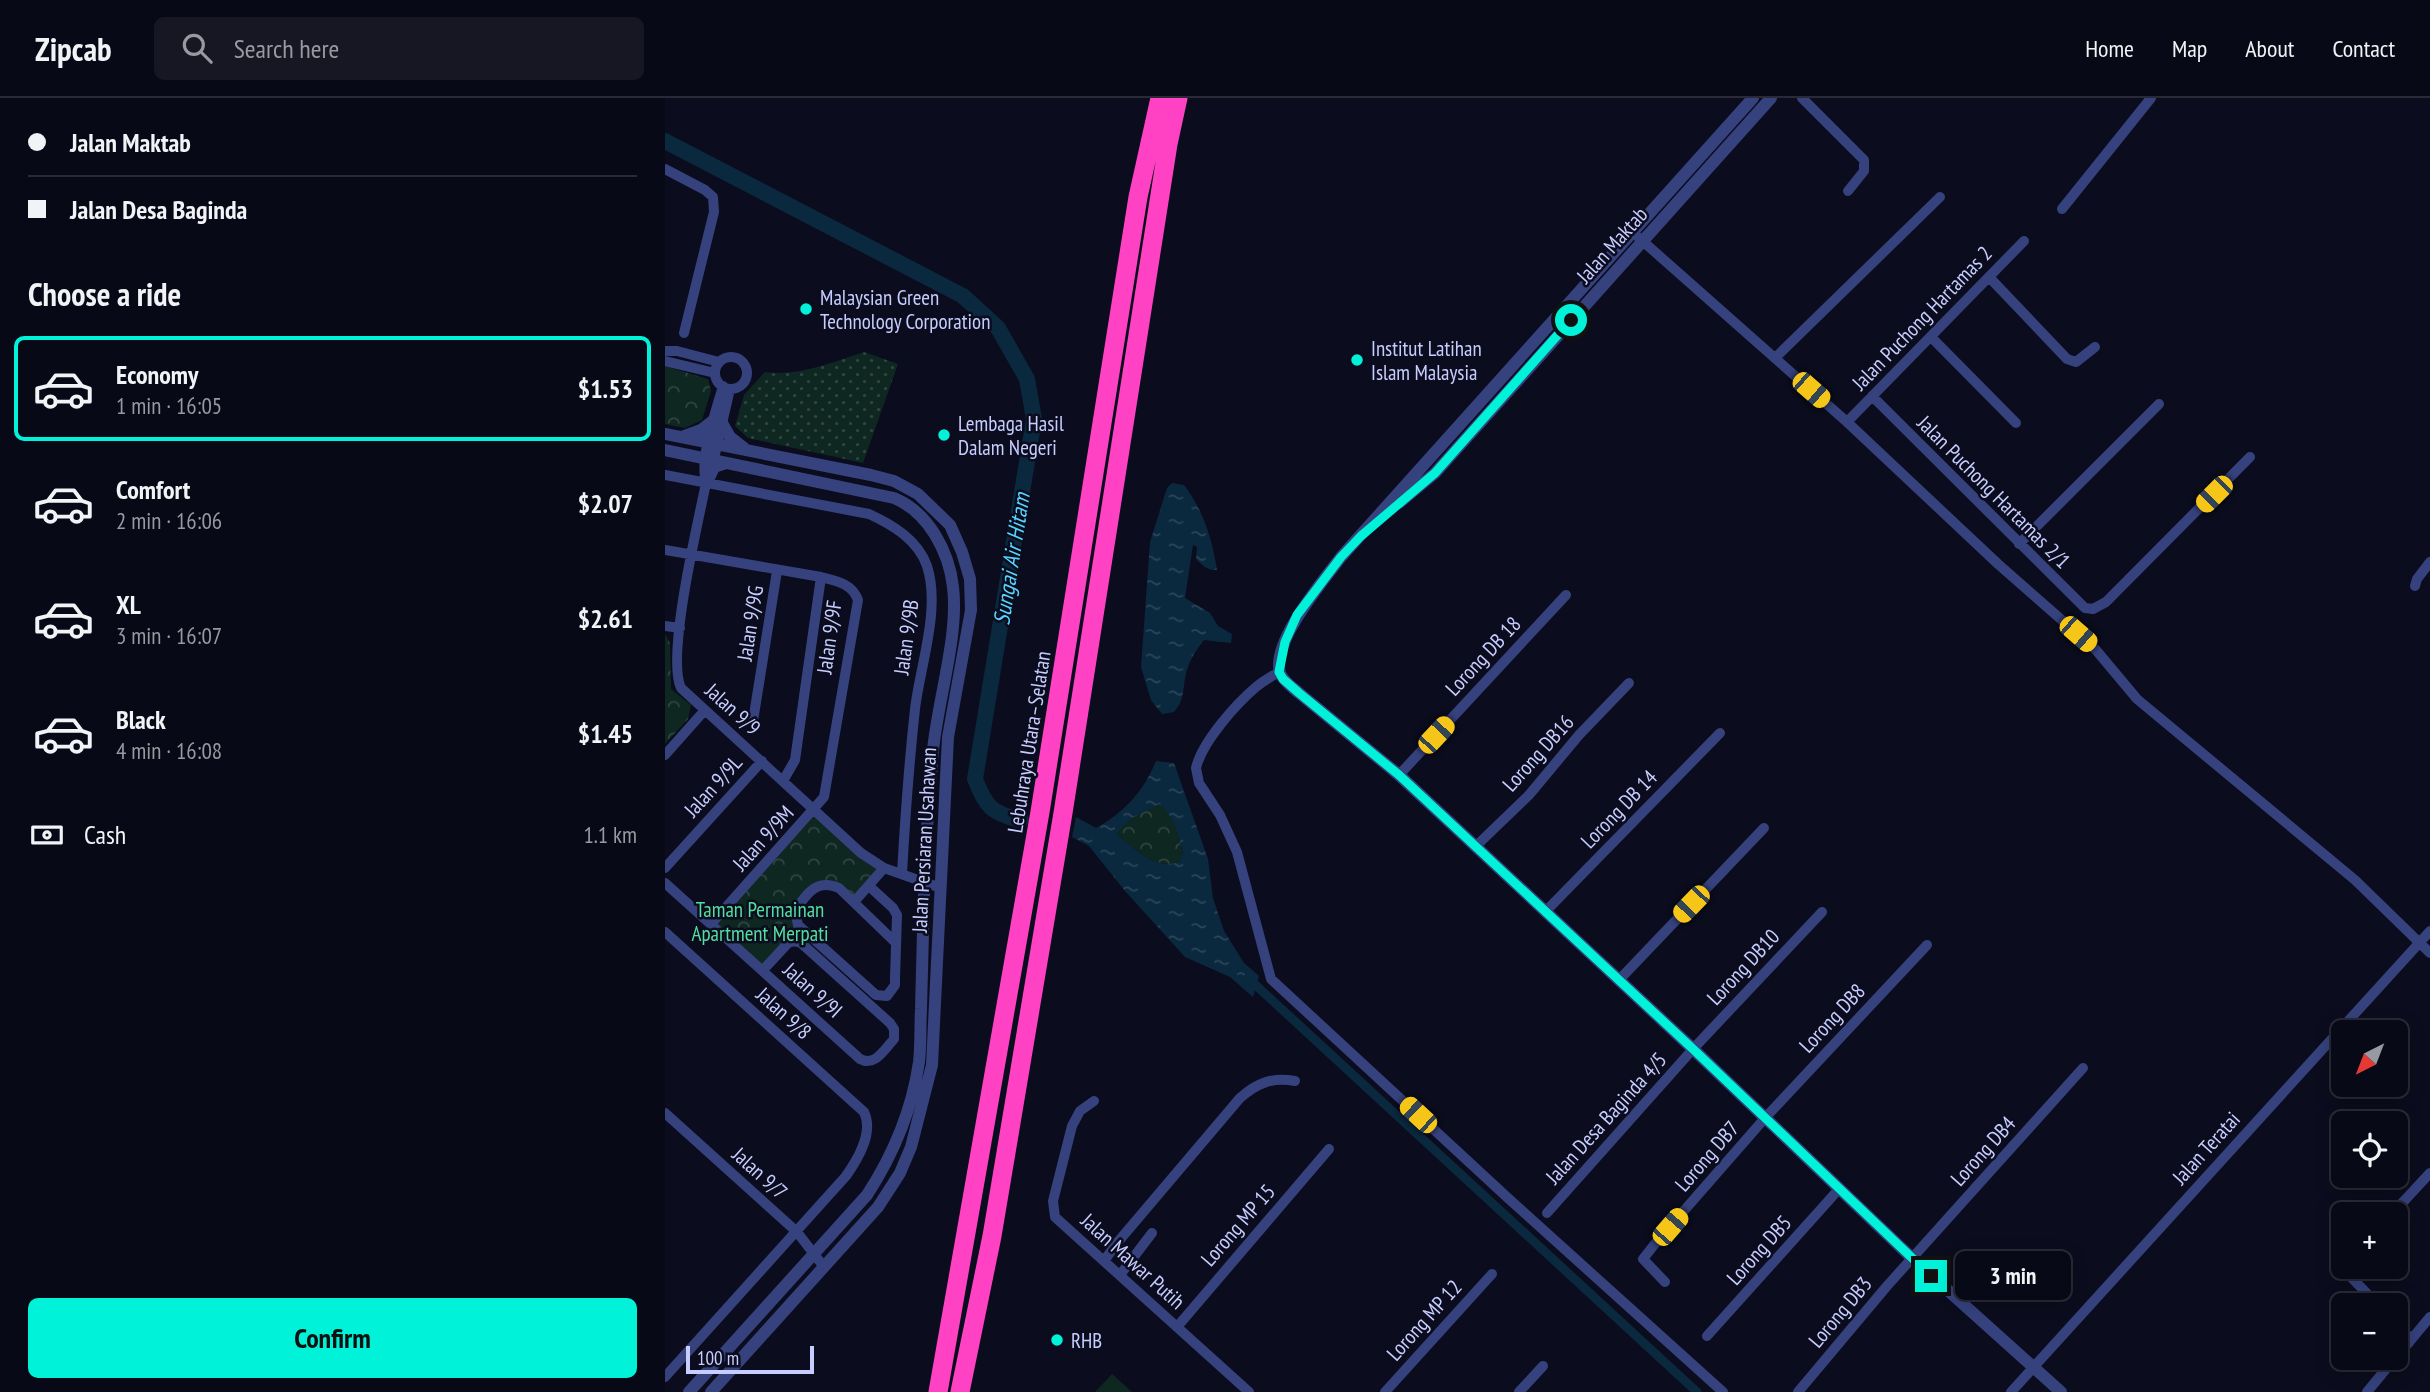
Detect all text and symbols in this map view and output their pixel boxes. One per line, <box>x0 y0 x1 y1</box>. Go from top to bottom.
search box <box>154 17 644 80</box>
text: Zipcab <box>35 27 112 70</box>
icon: search <box>178 29 216 67</box>
text: Search here <box>234 32 339 65</box>
text: Home <box>2085 33 2134 64</box>
text: Map <box>2172 33 2207 64</box>
text: About <box>2245 33 2294 64</box>
text: Contact <box>2332 33 2395 64</box>
text: Jalan Maktab <box>70 126 191 159</box>
text: Jalan Desa Baginda <box>70 193 247 226</box>
street label: Jalan Maktab <box>1570 201 1653 290</box>
street label: Jalan Puchong Hartamas 2 <box>1846 240 1998 396</box>
text: Choose a ride <box>28 273 181 315</box>
place label: Malaysian Green Technology Corporation <box>820 284 990 335</box>
marker: Malaysian Green Technology Corporation <box>798 301 814 317</box>
route start <box>1555 304 1587 336</box>
place label: Institut Latihan Islam Malaysia <box>1371 335 1482 386</box>
marker: Institut Latihan Islam Malaysia <box>1349 352 1365 368</box>
icon: car <box>32 357 95 420</box>
text: Economy <box>116 358 198 391</box>
car <box>1789 368 1834 412</box>
text: $1.53 <box>578 372 633 405</box>
text: 1 min · 16:05 <box>116 391 222 420</box>
street label: Jalan Puchong Hartamas 2/1 <box>1911 409 2076 574</box>
place label: Lembaga Hasil Dalam Negeri <box>958 410 1064 461</box>
marker: Lembaga Hasil Dalam Negeri <box>936 427 952 443</box>
icon: car <box>32 472 95 535</box>
car <box>2192 472 2237 516</box>
text: Comfort <box>116 473 190 506</box>
text: $2.07 <box>578 487 633 520</box>
water label: Sungai Air Hitam <box>986 489 1036 627</box>
text: 2 min · 16:06 <box>116 506 222 535</box>
street label: Jalan 9/9G <box>731 583 769 664</box>
icon: car <box>32 587 95 650</box>
text: XL <box>116 588 141 621</box>
street label: Jalan 9/9F <box>810 598 848 677</box>
street label: Jalan 9/9B <box>887 598 925 677</box>
text: $2.61 <box>578 602 633 635</box>
street label: Lorong DB 18 <box>1439 611 1527 701</box>
car <box>2056 612 2101 656</box>
text: 3 min · 16:07 <box>116 621 222 650</box>
street label: Lebuhraya Utara–Selatan <box>1001 649 1057 835</box>
street label: Jalan 9/9 <box>699 676 766 741</box>
icon: car <box>32 702 95 765</box>
text: Black <box>116 703 166 736</box>
street label: Lorong DB16 <box>1496 709 1580 797</box>
car <box>1414 712 1459 758</box>
text: $1.45 <box>578 717 633 750</box>
text: 4 min · 16:08 <box>116 736 222 765</box>
street label: Jalan Persiaran Usahawan <box>906 747 942 934</box>
street label: Jalan 9/9L <box>677 749 748 823</box>
street label: Lorong DB 14 <box>1575 764 1663 854</box>
street label: Jalan 9/9M <box>726 800 799 877</box>
icon: cash <box>28 816 66 854</box>
text: Cash <box>84 818 126 851</box>
text: 1.1 km <box>583 820 637 849</box>
car <box>1669 882 1714 926</box>
park label: Taman Permainan Apartment Merpati <box>692 896 828 947</box>
street label: Lorong DB10 <box>1701 923 1785 1011</box>
street label: Jalan 9/9I <box>777 956 848 1024</box>
street label: Lorong DB8 <box>1793 978 1871 1058</box>
street label: Jalan 9/8 <box>750 980 817 1045</box>
north arrow <box>2331 1020 2408 1097</box>
map controls <box>2331 1020 2408 1370</box>
street label: Jalan Desa Baginda 4/5 <box>1539 1046 1672 1190</box>
car <box>1396 1093 1441 1137</box>
street label: Jalan Teratai <box>2166 1106 2246 1191</box>
street label: Lorong DB4 <box>1945 1110 2022 1192</box>
button: locate <box>2331 1111 2408 1188</box>
street label: Lorong DB7 <box>1669 1115 1745 1197</box>
street label: Jalan 9/7 <box>726 1140 793 1205</box>
street label: Lorong MP 15 <box>1195 1178 1281 1272</box>
button: + <box>2331 1202 2408 1279</box>
car <box>1649 1204 1692 1250</box>
street label: Jalan Mawar Putih <box>1075 1207 1191 1315</box>
street label: Lorong DB5 <box>1721 1209 1797 1291</box>
callout: 3 min <box>1955 1252 2071 1300</box>
route end <box>1915 1260 1947 1292</box>
text: 3 min <box>1990 1261 2036 1290</box>
street label: Lorong DB3 <box>1802 1271 1878 1353</box>
street label: Lorong MP 12 <box>1381 1274 1467 1366</box>
button: − <box>2331 1293 2408 1370</box>
button: Confirm <box>28 1298 637 1378</box>
place label: RHB <box>1071 1327 1102 1354</box>
marker: RHB <box>1049 1332 1065 1348</box>
scale bar <box>686 1343 814 1375</box>
text: 100 m <box>697 1346 739 1370</box>

